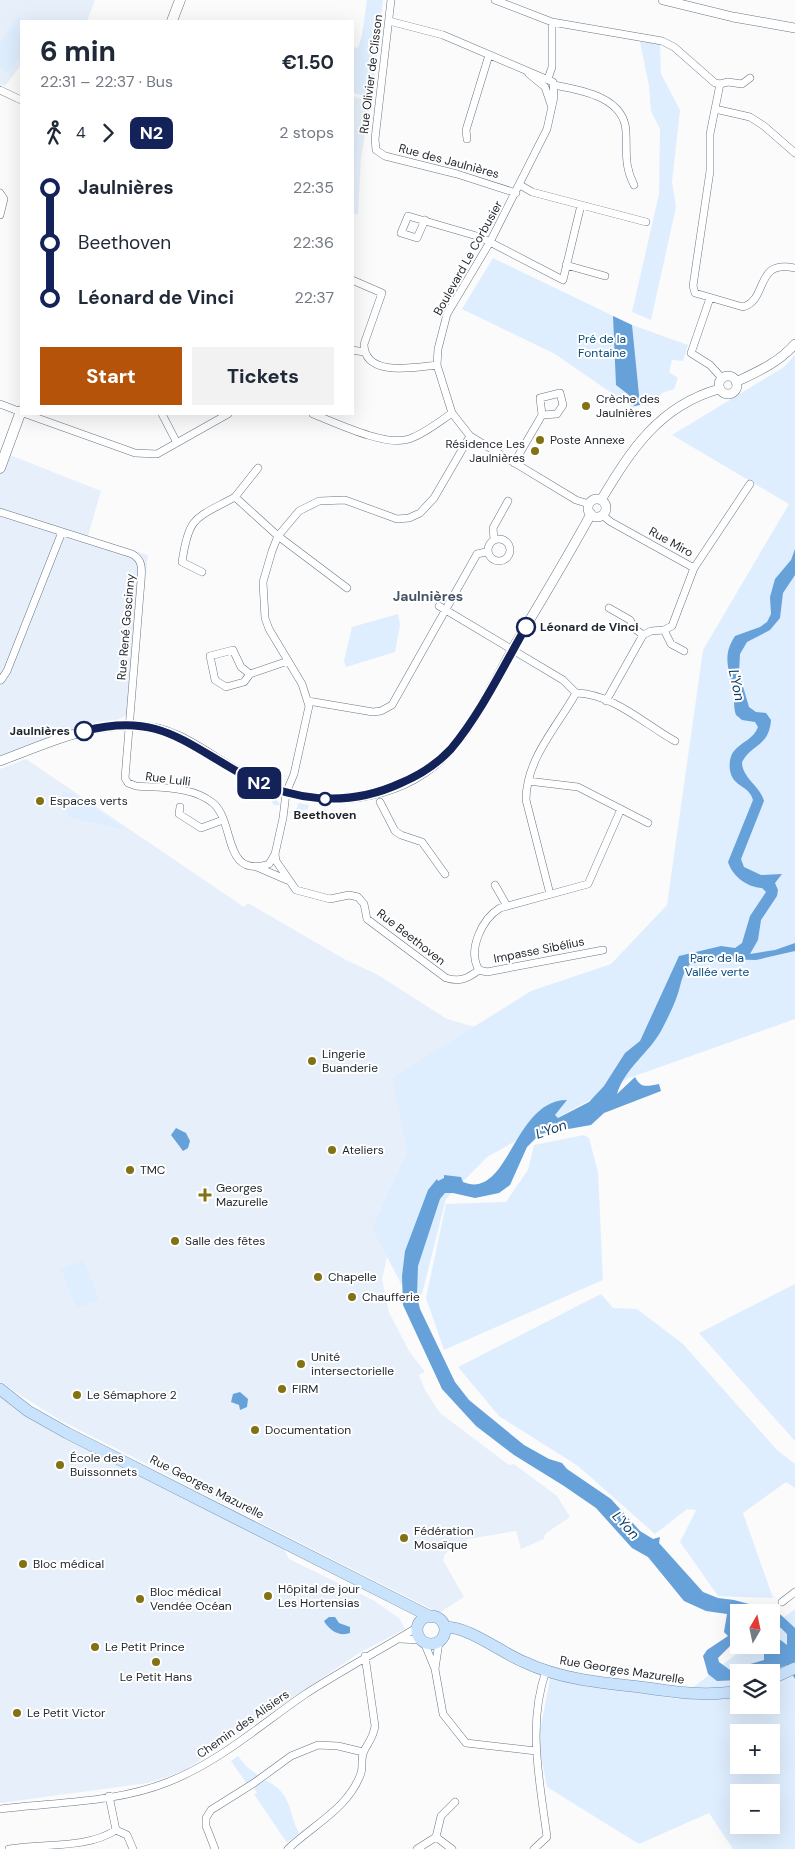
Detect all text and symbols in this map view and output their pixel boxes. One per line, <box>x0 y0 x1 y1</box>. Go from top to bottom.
street label: Rue Olivier de Clisson <box>356 13 386 135</box>
text: 6 min <box>40 33 116 70</box>
text: €1.50 <box>282 50 334 75</box>
text: 22:31 – 22:37 · Bus <box>40 71 173 92</box>
icon: walk <box>40 119 68 147</box>
icon: forward <box>94 119 122 147</box>
text: N2 <box>140 121 163 145</box>
text: 4 <box>76 122 86 143</box>
text: 2 stops <box>279 122 334 143</box>
street label: Rue des Jaulnières <box>397 140 501 182</box>
text: Jaulnières <box>78 175 174 200</box>
text: 22:35 <box>293 177 334 198</box>
street label: Boulevard Le Corbusier <box>430 197 506 318</box>
text: Beethoven <box>78 230 171 255</box>
text: 22:36 <box>293 232 334 253</box>
text: Léonard de Vinci <box>78 285 234 310</box>
text: 22:37 <box>295 287 334 308</box>
park label: Pré de la Fontaine <box>578 331 626 361</box>
button: Start <box>40 347 182 405</box>
button: Tickets <box>192 347 334 405</box>
place label: Crèche des Jaulnières <box>596 391 660 421</box>
marker: Crèche des Jaulnières <box>580 400 592 412</box>
place label: Poste Annexe <box>550 432 625 448</box>
marker: Poste Annexe <box>534 434 546 446</box>
place label: Résidence Les Jaulnières <box>445 436 525 466</box>
marker: Résidence Les Jaulnières <box>529 445 541 457</box>
street label: Rue Miro <box>646 523 696 561</box>
street label: Rue René Goscinny <box>113 573 139 681</box>
district label: Jaulnières <box>393 587 463 605</box>
marker: Léonard de Vinci <box>516 617 536 637</box>
place label: Léonard de Vinci <box>540 619 639 635</box>
water label: L'Yon <box>725 668 749 702</box>
marker: Jaulnières <box>74 721 94 741</box>
place label: Jaulnières <box>10 723 70 739</box>
line badge: N2 <box>236 767 282 799</box>
street label: Rue Lulli <box>144 768 192 790</box>
text: N2 <box>247 771 271 795</box>
marker: Beethoven <box>318 792 332 806</box>
place label: Espaces verts <box>50 793 128 809</box>
marker: Espaces verts <box>34 795 46 807</box>
place label: Beethoven <box>294 807 356 823</box>
street label: Rue Beethoven <box>373 905 449 969</box>
street label: Impasse Sibélius <box>492 933 586 967</box>
park label: Parc de la Vallée verte <box>685 950 750 980</box>
place label: Lingerie Buanderie <box>322 1046 378 1076</box>
marker: Lingerie Buanderie <box>306 1055 318 1067</box>
water label: L'Yon <box>533 1115 569 1143</box>
place label: Ateliers <box>342 1142 384 1158</box>
marker: Ateliers <box>326 1144 338 1156</box>
place label: TMC <box>140 1162 166 1178</box>
marker: TMC <box>124 1164 136 1176</box>
place label: Georges Mazurelle <box>216 1180 268 1210</box>
marker: Georges Mazurelle <box>198 1188 212 1202</box>
place label: Salle des fêtes <box>185 1233 265 1249</box>
marker: Salle des fêtes <box>169 1235 181 1247</box>
place label: Chapelle <box>328 1269 377 1285</box>
marker: Chapelle <box>312 1271 324 1283</box>
place label: Chaufferie <box>362 1289 420 1305</box>
marker: Chaufferie <box>346 1291 358 1303</box>
place label: Unité intersectorielle <box>311 1349 394 1379</box>
marker: Unité intersectorielle <box>295 1358 307 1370</box>
place label: FIRM <box>292 1381 318 1397</box>
marker: FIRM <box>276 1383 288 1395</box>
place label: Le Sémaphore 2 <box>87 1387 177 1403</box>
marker: Le Sémaphore 2 <box>71 1389 83 1401</box>
place label: Documentation <box>265 1422 351 1438</box>
marker: Documentation <box>249 1424 261 1436</box>
place label: École des Buissonnets <box>70 1450 137 1480</box>
street label: Rue Georges Mazurelle <box>147 1451 267 1523</box>
marker: École des Buissonnets <box>54 1459 66 1471</box>
water label: L'Yon <box>609 1507 643 1543</box>
place label: Fédération Mosaïque <box>414 1523 474 1553</box>
marker: Fédération Mosaïque <box>398 1532 410 1544</box>
place label: Bloc médical <box>33 1556 104 1572</box>
marker: Bloc médical <box>17 1558 29 1570</box>
place label: Hôpital de jour Les Hortensias <box>278 1581 360 1611</box>
place label: Bloc médical Vendée Océan <box>150 1584 232 1614</box>
marker: Hôpital de jour Les Hortensias <box>262 1590 274 1602</box>
marker: Bloc médical Vendée Océan <box>134 1593 146 1605</box>
north arrow <box>730 1604 780 1654</box>
map controls <box>730 1604 780 1834</box>
place label: Le Petit Prince <box>105 1639 185 1655</box>
marker: Le Petit Prince <box>89 1641 101 1653</box>
street label: Rue Georges Mazurelle <box>559 1652 686 1688</box>
marker: Le Petit Hans <box>150 1656 162 1668</box>
button: layers <box>730 1664 780 1714</box>
place label: Le Petit Hans <box>120 1669 192 1685</box>
street label: Chemin des Alisiers <box>194 1686 292 1762</box>
place label: Le Petit Victor <box>27 1705 106 1721</box>
marker: Le Petit Victor <box>11 1707 23 1719</box>
button: + <box>730 1724 780 1774</box>
button: − <box>730 1784 780 1834</box>

